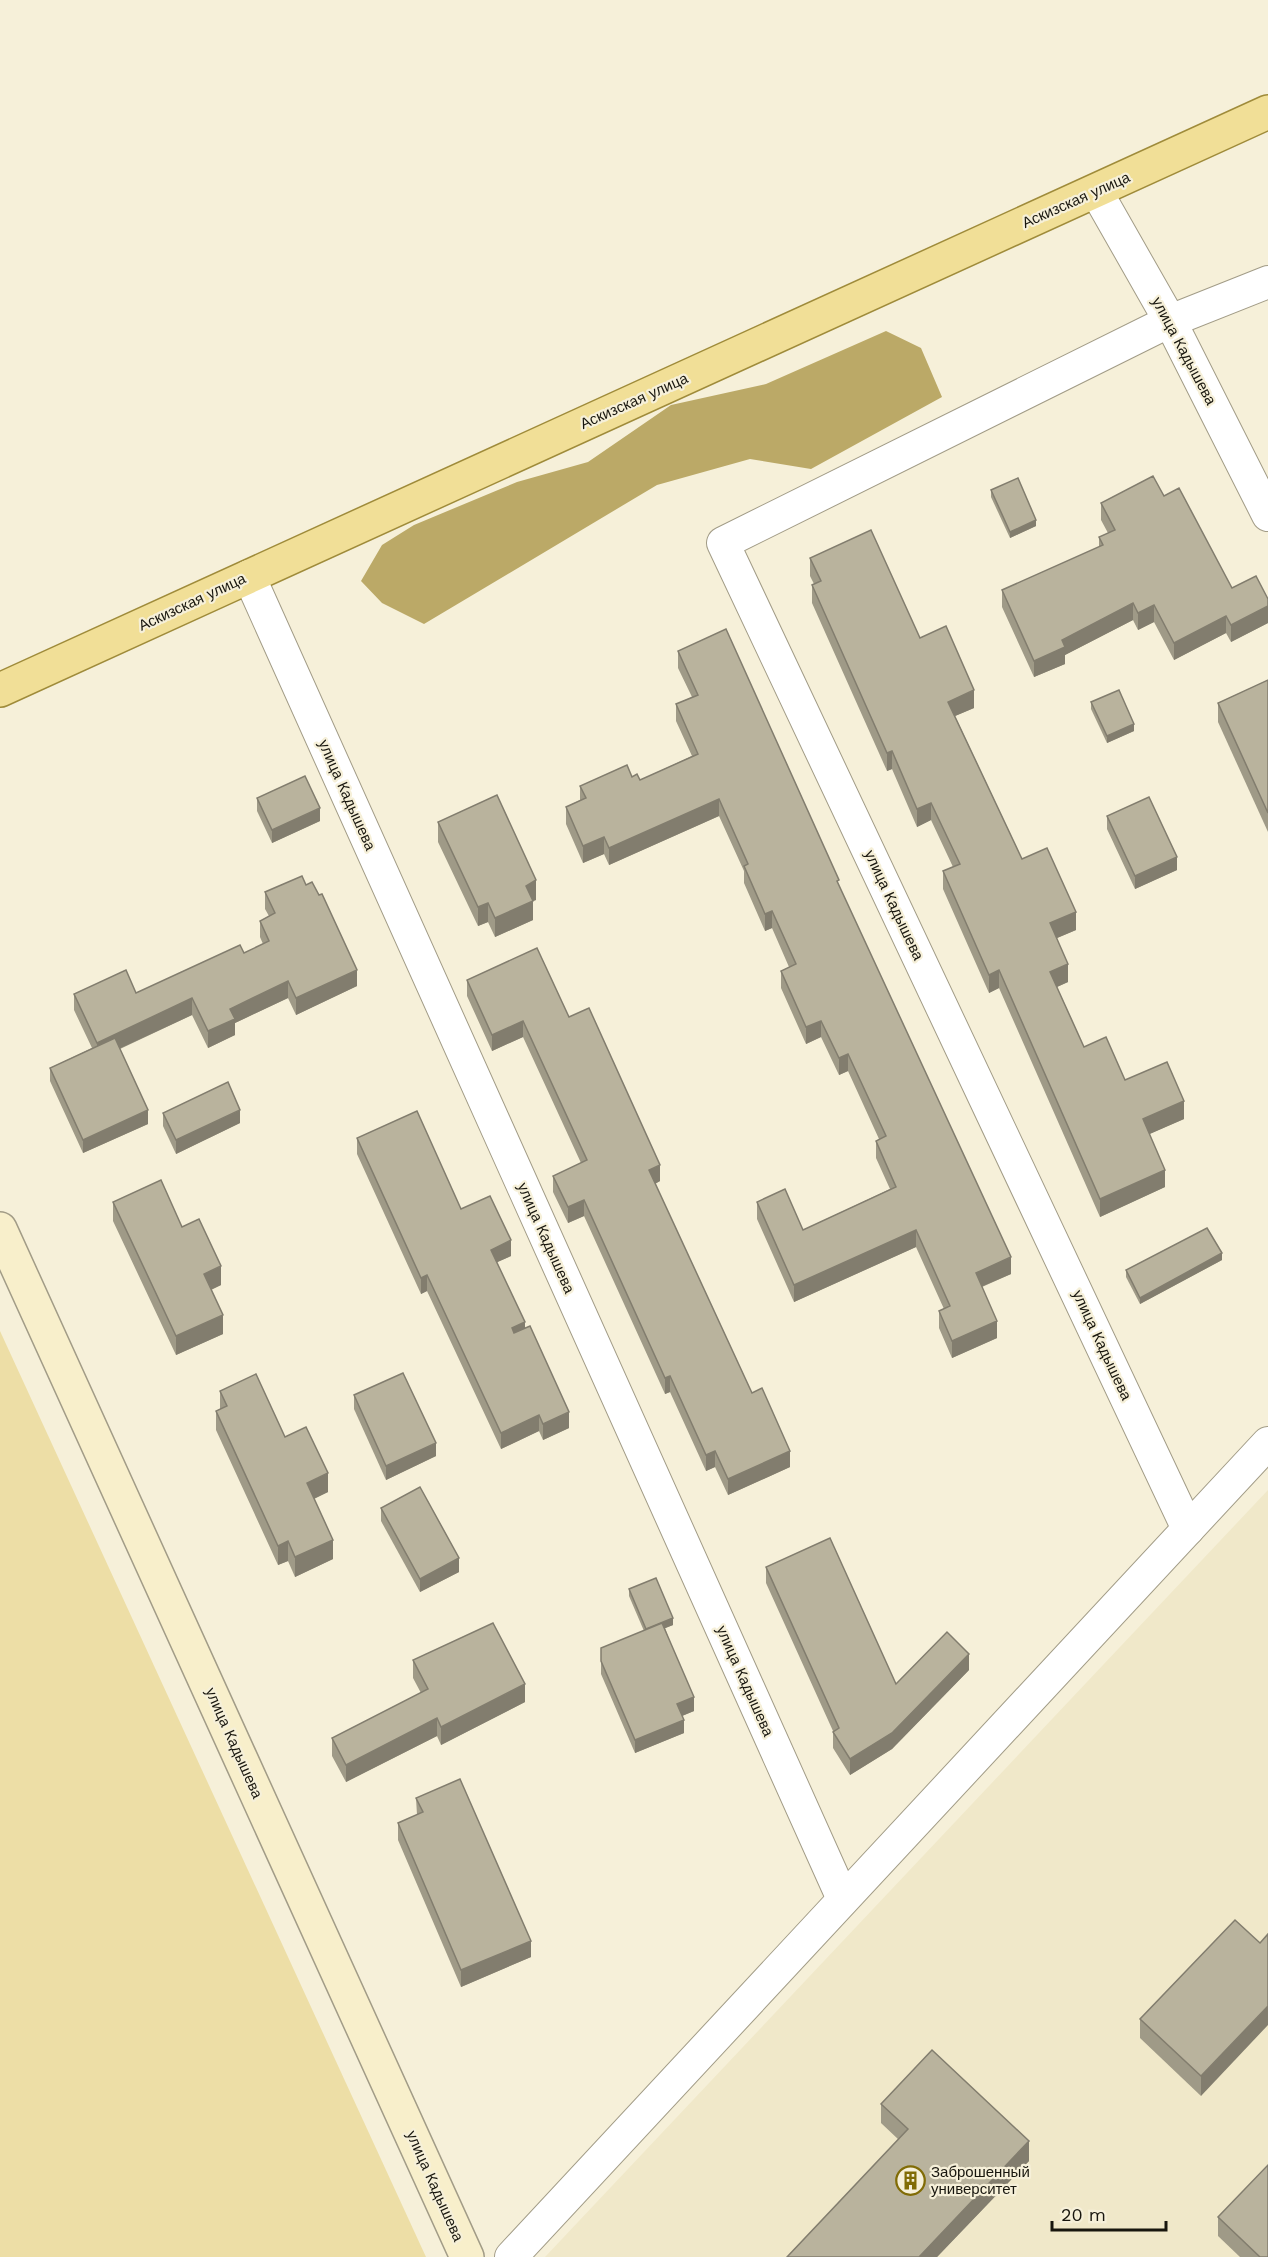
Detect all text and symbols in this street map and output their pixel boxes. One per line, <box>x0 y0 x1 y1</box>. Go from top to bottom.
street label: Аскизская улица <box>1019 168 1133 232</box>
street label: улица Кадышева <box>1148 294 1220 409</box>
street label: Аскизская улица <box>577 369 691 433</box>
street label: Аскизская улица <box>135 569 249 635</box>
street label: улица Кадышева <box>314 737 380 854</box>
street label: улица Кадышева <box>861 847 928 964</box>
street label: улица Кадышева <box>513 1180 579 1297</box>
street label: улица Кадышева <box>1069 1287 1136 1404</box>
street label: улица Кадышева <box>712 1623 778 1740</box>
street label: улица Кадышева <box>201 1685 267 1802</box>
street label: улица Кадышева <box>402 2128 468 2245</box>
place label: Заброшенный университет <box>931 2163 1030 2198</box>
building icon: Заброшенный университет <box>894 2165 926 2197</box>
scale bar <box>1052 2194 1166 2232</box>
text: 20 m <box>1061 2204 1106 2225</box>

